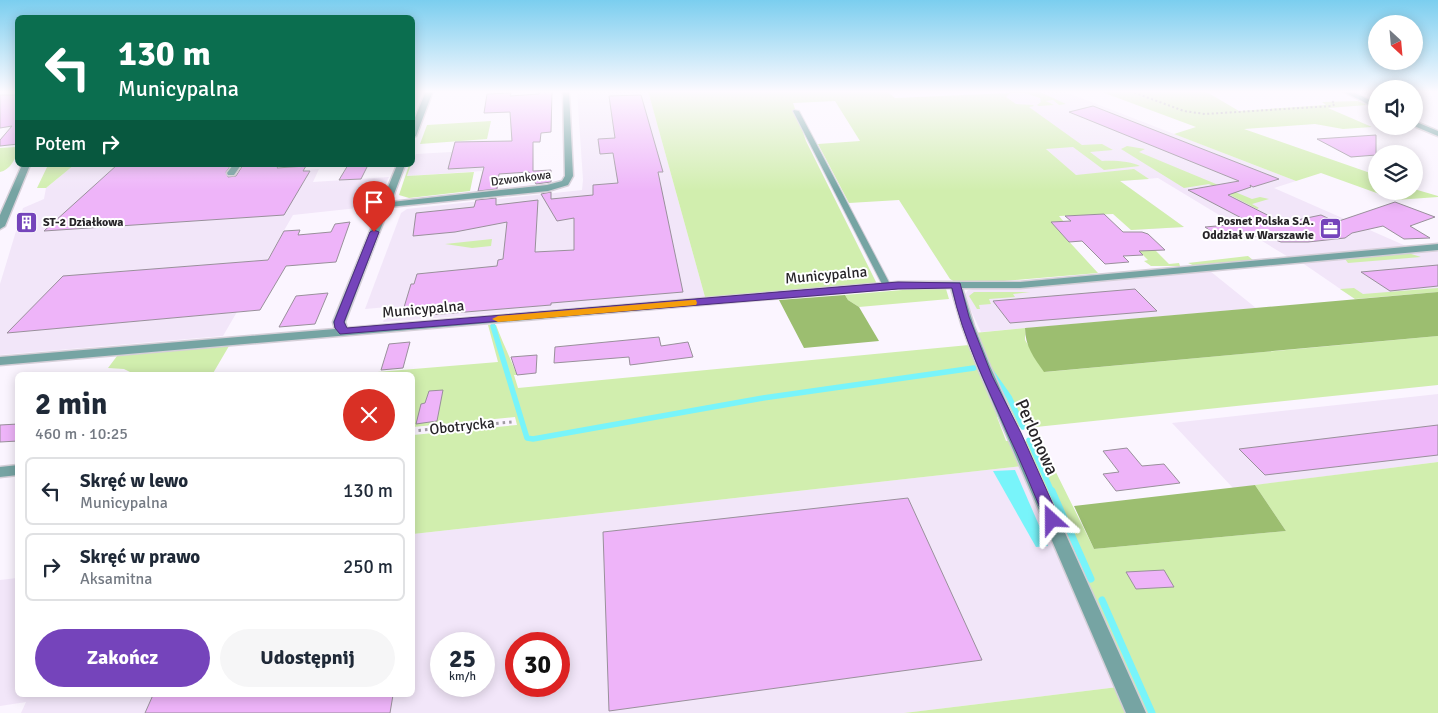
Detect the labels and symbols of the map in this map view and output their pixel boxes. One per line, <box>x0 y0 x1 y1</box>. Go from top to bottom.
north arrow <box>1368 15 1422 70</box>
street label: Dzwonkowa <box>490 167 552 190</box>
pin <box>353 181 395 232</box>
building icon: ST-2 Działkowa <box>15 210 39 234</box>
place label: Posnet Polska S.A. Oddział w Warszawie <box>1202 214 1314 243</box>
place label: ST-2 Działkowa <box>43 215 124 230</box>
office icon: Posnet Polska S.A. Oddział w Warszawie <box>1318 216 1342 240</box>
street label: Municypalna <box>784 262 868 288</box>
street label: Municypalna <box>381 296 465 322</box>
street label: Perlonowa <box>1011 396 1063 478</box>
street label: Obotrycka <box>428 414 496 438</box>
position arrow <box>1025 493 1077 545</box>
speed limit sign: 30 <box>505 632 570 697</box>

